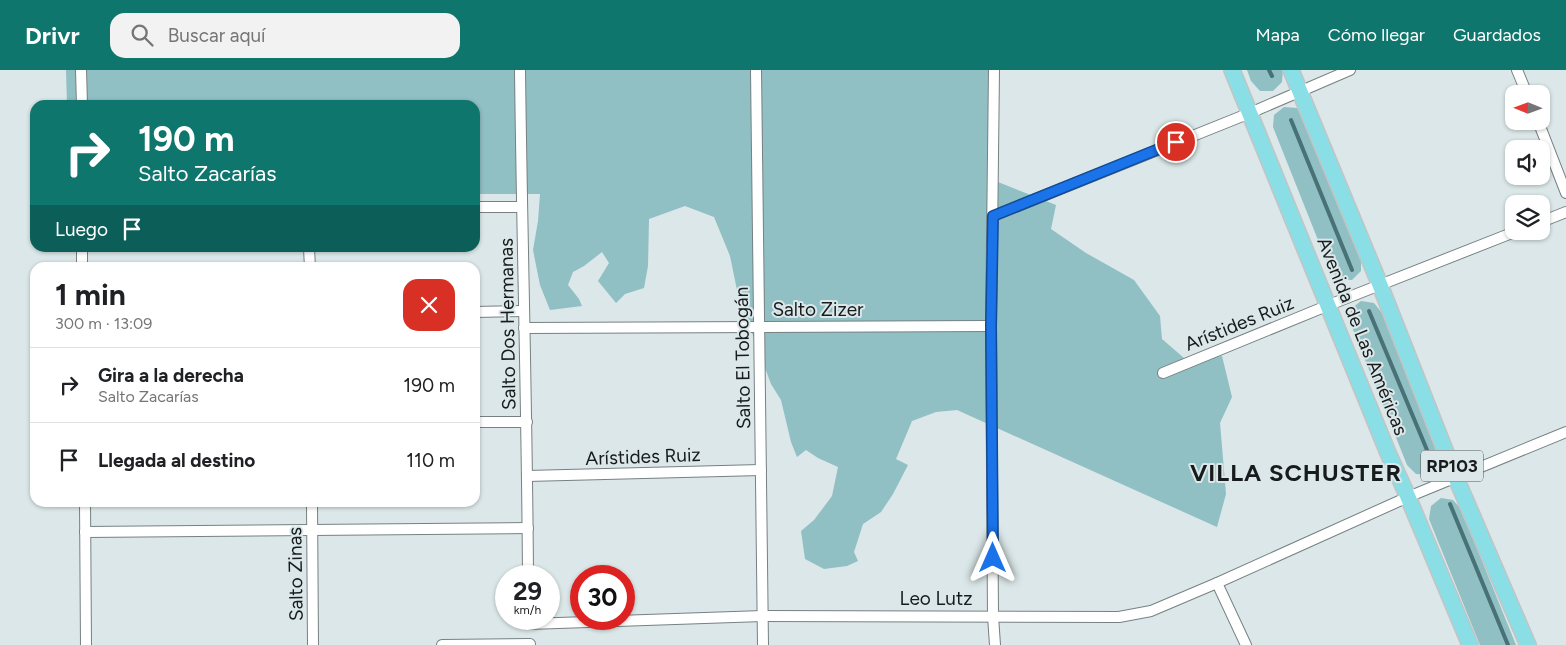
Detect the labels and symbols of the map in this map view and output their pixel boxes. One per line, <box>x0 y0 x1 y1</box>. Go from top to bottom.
north arrow <box>1505 85 1550 130</box>
pin <box>1155 121 1197 163</box>
street label: Avenida de Las Américas <box>1312 234 1413 439</box>
street label: Salto Dos Hermanas <box>494 238 520 410</box>
street label: Salto El Tobogán <box>730 287 755 429</box>
street label: Arístides Ruiz <box>1181 291 1297 356</box>
street label: Salto Zizer <box>772 298 864 321</box>
street label: Arístides Ruiz <box>585 443 701 470</box>
road number: RP103 <box>1421 451 1483 482</box>
district label: VILLA SCHUSTER <box>1190 458 1402 487</box>
street label: Salto Zinas <box>283 527 308 621</box>
position arrow <box>966 531 1018 583</box>
speed limit sign: 30 <box>570 565 635 630</box>
street label: Leo Lutz <box>900 587 972 610</box>

